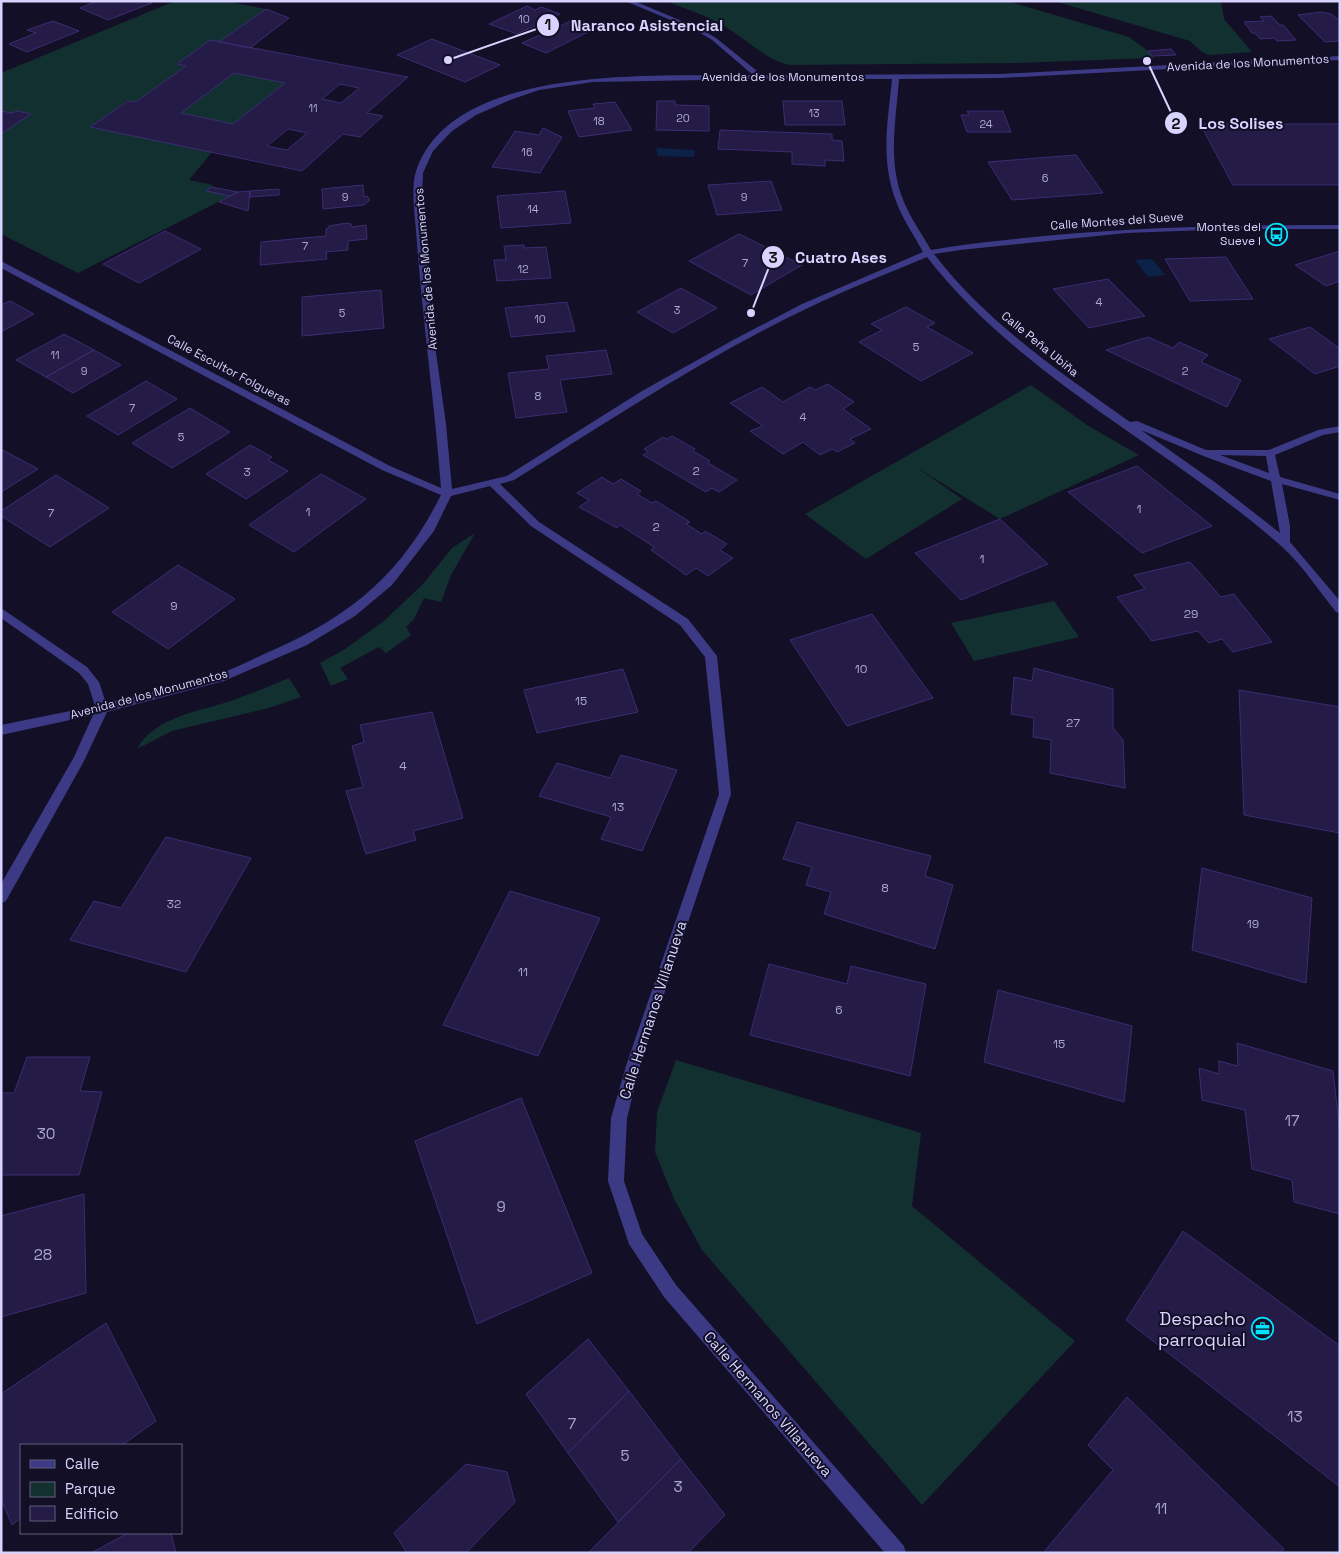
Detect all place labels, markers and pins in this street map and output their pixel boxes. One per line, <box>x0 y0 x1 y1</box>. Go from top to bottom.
callout: Naranco Asistencial <box>536 10 733 41</box>
callout: Los Solises <box>1163 108 1293 139</box>
place label: Montes del Sueve I <box>1196 219 1261 249</box>
bus stop icon: Montes del Sueve I <box>1265 222 1289 246</box>
callout: Cuatro Ases <box>760 242 897 273</box>
place label: Despacho parroquial <box>1158 1307 1246 1351</box>
office icon: Despacho parroquial <box>1250 1317 1274 1341</box>

